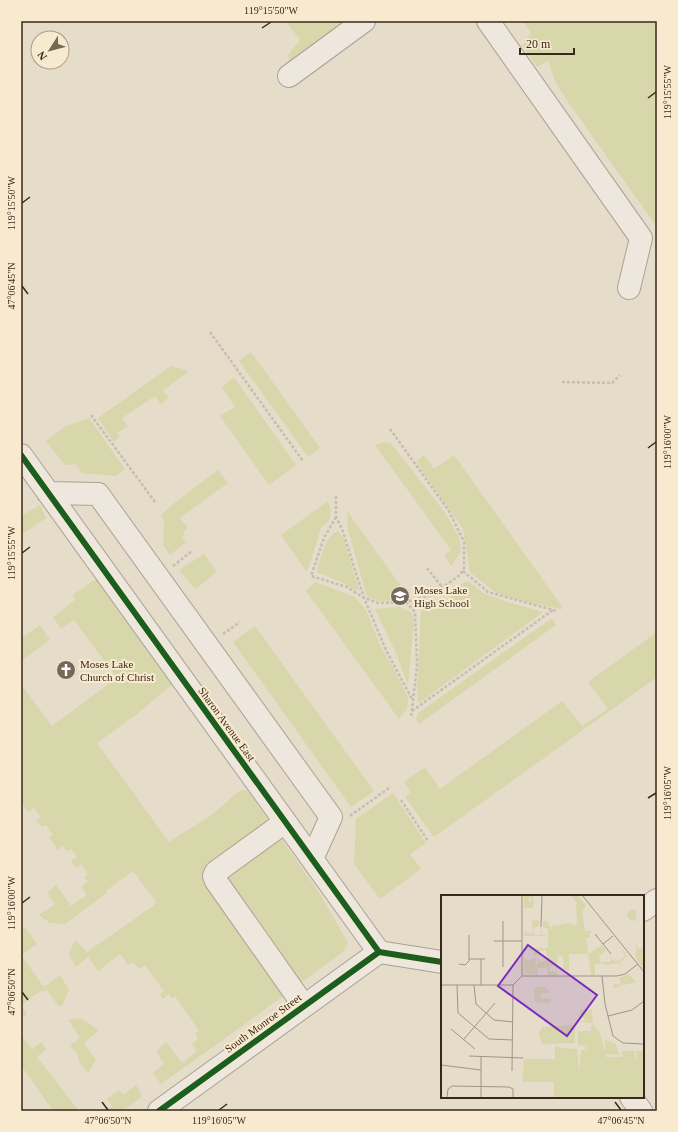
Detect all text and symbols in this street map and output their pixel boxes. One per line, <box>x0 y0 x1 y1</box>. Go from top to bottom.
text: 119°15'50"W <box>244 5 299 16</box>
north arrow <box>30 30 70 70</box>
scale bar <box>520 30 574 56</box>
text: 20 m <box>526 37 551 51</box>
text: N <box>35 49 49 63</box>
text: 119°15'55"W <box>662 64 673 119</box>
text: 119°15'50"W <box>6 175 17 230</box>
text: 47°06'45"N <box>6 262 17 310</box>
text: 119°16'00"W <box>662 414 673 469</box>
text: 119°15'55"W <box>6 525 17 580</box>
place label: Moses Lake High School <box>414 584 469 609</box>
school or university icon: Moses Lake High School <box>389 585 411 607</box>
place label: Moses Lake Church of Christ <box>80 658 154 683</box>
church icon: Moses Lake Church of Christ <box>55 659 77 681</box>
street label: Sharon Avenue East <box>196 685 258 763</box>
text: 119°16'05"W <box>662 765 673 820</box>
text: 119°16'00"W <box>6 875 17 930</box>
inset map <box>441 895 644 1098</box>
text: 47°06'50"N <box>6 968 17 1016</box>
street label: South Monroe Street <box>222 991 304 1055</box>
text: 47°06'50"N <box>84 1115 132 1126</box>
text: 119°16'05"W <box>192 1115 247 1126</box>
text: 47°06'45"N <box>597 1115 645 1126</box>

